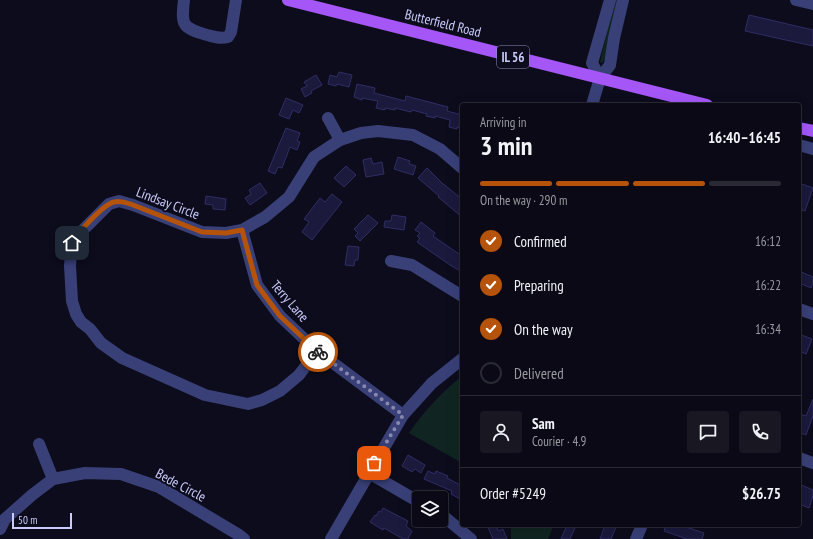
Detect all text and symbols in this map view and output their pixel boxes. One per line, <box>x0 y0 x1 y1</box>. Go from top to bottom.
street label: Butterfield Road <box>403 5 483 41</box>
road number: IL 56 <box>497 46 529 68</box>
text: Arriving in <box>480 114 527 131</box>
text: 16:40–16:45 <box>708 128 781 147</box>
text: 3 min <box>480 129 533 162</box>
street label: Lindsay Circle <box>134 183 202 223</box>
text: On the way · 290 m <box>480 192 567 209</box>
pin <box>55 226 89 260</box>
icon: check <box>480 230 502 252</box>
icon: home <box>61 232 83 254</box>
text: Confirmed <box>514 232 567 251</box>
text: 16:12 <box>755 233 781 250</box>
icon: check <box>480 274 502 296</box>
text: Preparing <box>514 276 564 295</box>
street label: Terry Lane <box>267 277 313 326</box>
text: 16:22 <box>755 277 781 294</box>
icon: check <box>480 318 502 340</box>
text: On the way <box>514 320 573 339</box>
text: 16:34 <box>755 321 781 338</box>
courier <box>298 332 338 372</box>
icon: bike <box>307 341 329 363</box>
text: Delivered <box>514 364 564 383</box>
button: person <box>480 411 522 453</box>
button: chat <box>687 411 729 453</box>
button: phone <box>739 411 781 453</box>
text: Sam <box>532 414 555 433</box>
text: Courier · 4.9 <box>532 433 586 450</box>
pin <box>357 446 391 480</box>
icon: bag <box>363 452 385 474</box>
street label: Bede Circle <box>153 464 209 506</box>
text: Order #5249 <box>480 484 546 503</box>
text: $26.75 <box>742 484 781 503</box>
map controls <box>412 491 448 527</box>
button: layers <box>412 491 448 527</box>
scale bar <box>12 511 72 530</box>
text: 50 m <box>18 513 37 527</box>

